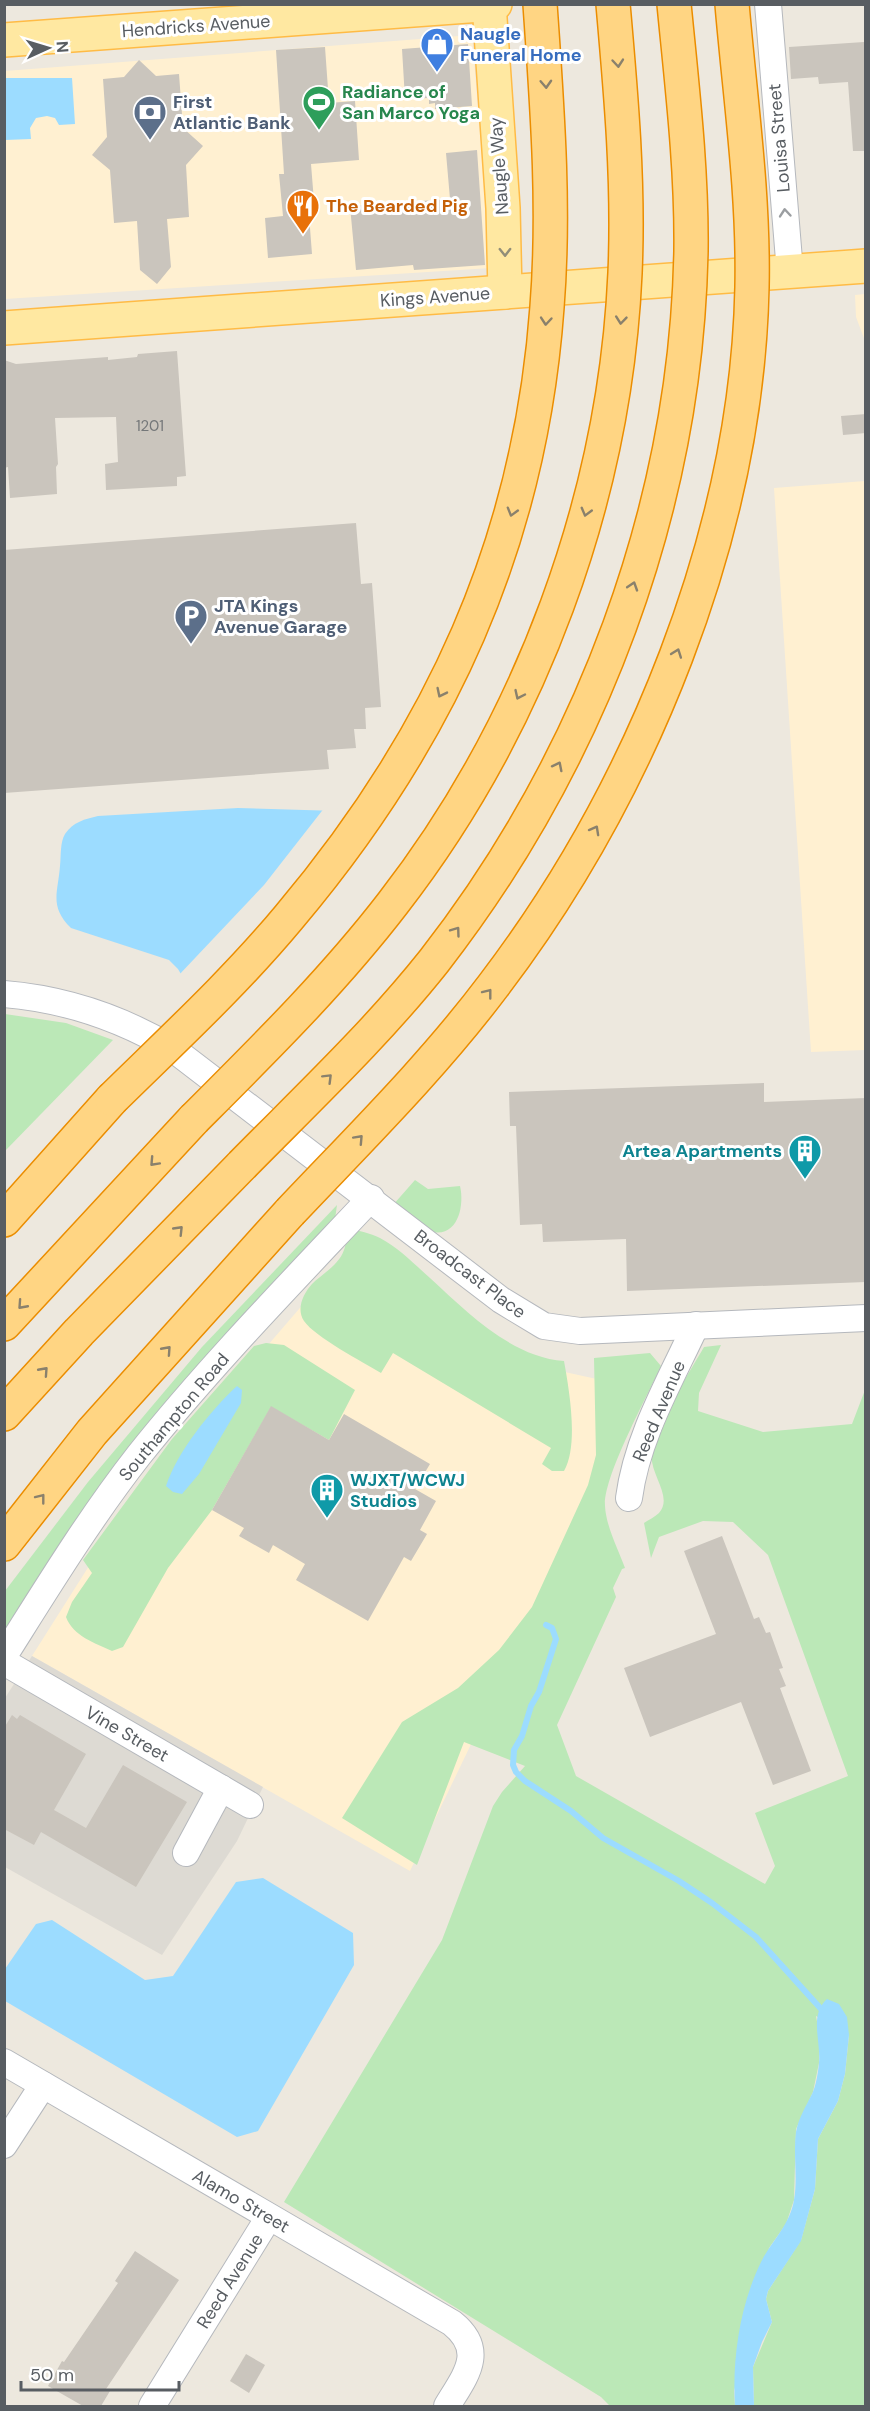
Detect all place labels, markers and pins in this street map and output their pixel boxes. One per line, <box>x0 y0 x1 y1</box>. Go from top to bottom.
place label: Naugle Funeral Home <box>460 22 582 67</box>
shop icon: Naugle Funeral Home <box>419 26 455 73</box>
place label: Radiance of San Marco Yoga <box>342 80 480 125</box>
sports icon: Radiance of San Marco Yoga <box>301 84 337 131</box>
place label: First Atlantic Bank <box>173 90 291 135</box>
bank icon: First Atlantic Bank <box>132 94 168 141</box>
restaurant icon: The Bearded Pig <box>285 188 321 235</box>
place label: The Bearded Pig <box>326 194 468 218</box>
place label: JTA Kings Avenue Garage <box>214 594 347 639</box>
parking icon: JTA Kings Avenue Garage <box>173 598 209 645</box>
building icon: Artea Apartments <box>787 1133 823 1180</box>
place label: Artea Apartments <box>622 1139 782 1163</box>
place label: WJXT/WCWJ Studios <box>350 1468 465 1513</box>
building icon: WJXT/WCWJ Studios <box>309 1472 345 1519</box>

